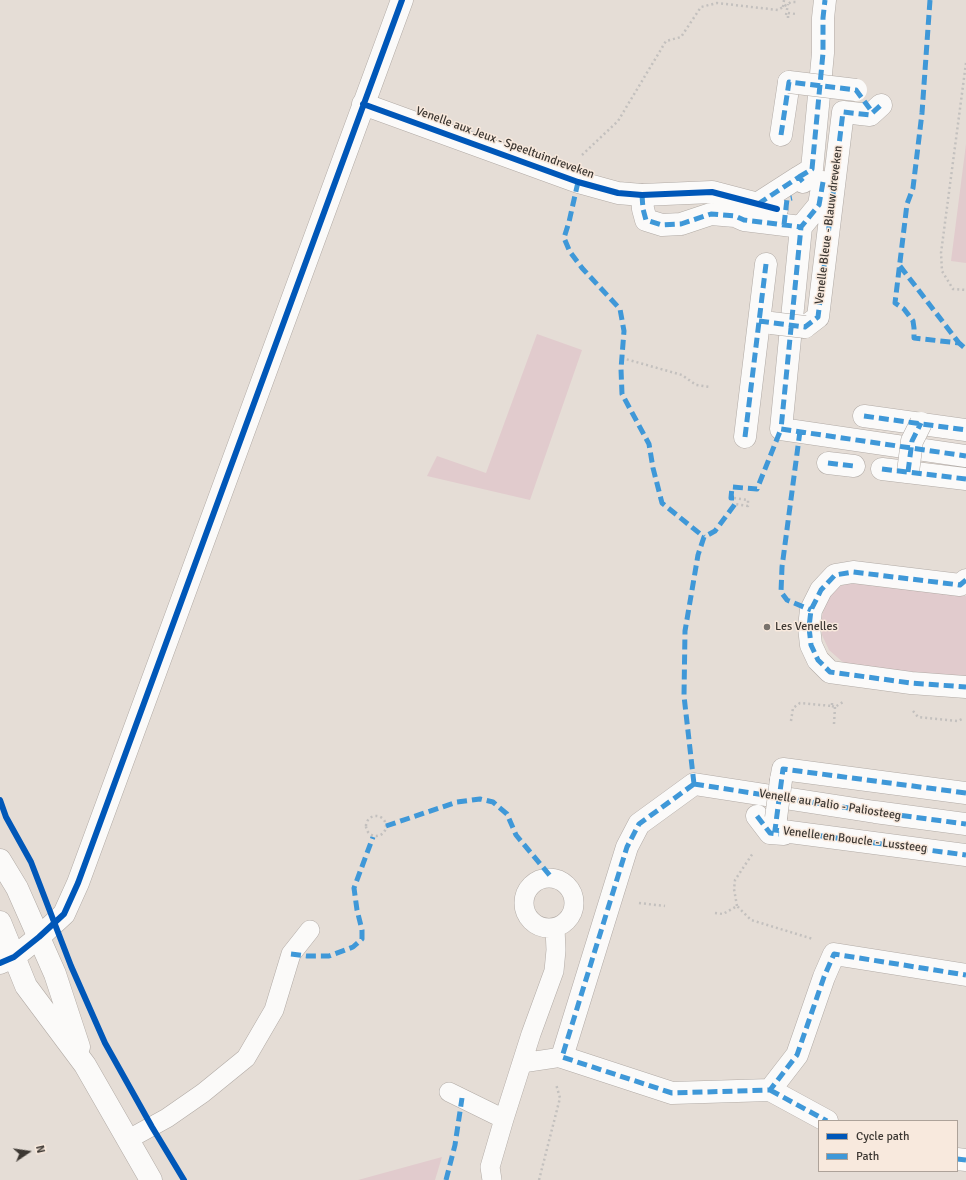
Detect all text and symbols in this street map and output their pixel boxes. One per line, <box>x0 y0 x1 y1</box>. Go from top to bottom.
street label: Venelle aux Jeux - Speeltuindreveken <box>414 104 596 182</box>
street label: Venelle Bleue - Blauw dreveken <box>812 145 846 305</box>
place label: Les Venelles <box>775 620 838 634</box>
marker: Les Venelles <box>762 622 772 632</box>
street label: Venelle au Palio - Paliosteeg <box>758 787 902 823</box>
street label: Venelle en Boucle - Lussteeg <box>782 824 928 856</box>
legend <box>818 1120 958 1172</box>
text: Cycle path <box>856 1129 909 1144</box>
north arrow <box>8 1132 48 1172</box>
text: N <box>33 1144 47 1154</box>
text: Path <box>856 1149 879 1164</box>

